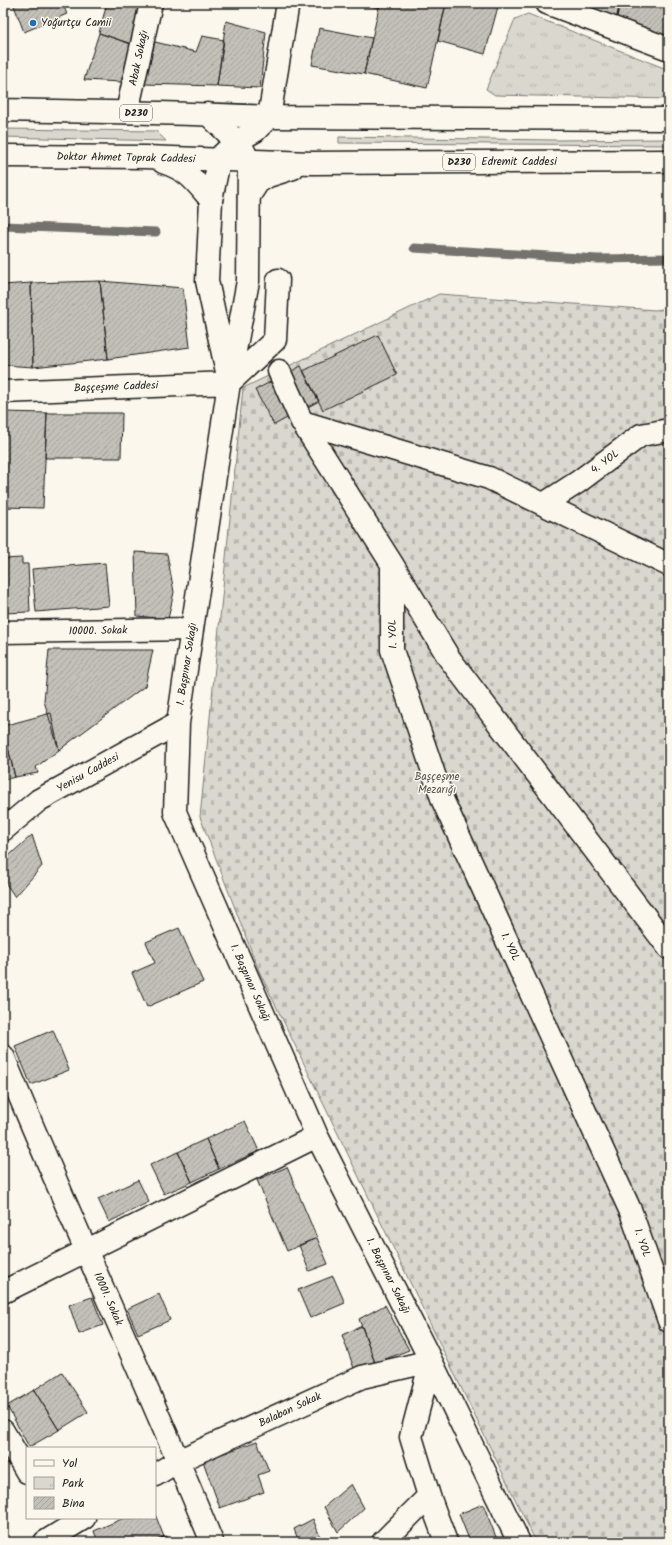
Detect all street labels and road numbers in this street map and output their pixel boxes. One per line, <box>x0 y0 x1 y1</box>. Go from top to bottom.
street label: Abak Sokağı <box>124 28 154 87</box>
road number: D230 <box>120 105 152 121</box>
street label: Doktor Ahmet Toprak Caddesi <box>56 148 196 168</box>
street label: Edremit Caddesi <box>481 153 557 171</box>
road number: D230 <box>443 154 475 170</box>
street label: Başçeşme Caddesi <box>73 377 159 397</box>
street label: 4. YOL <box>587 445 623 479</box>
street label: 1. YOL <box>383 619 403 649</box>
street label: 10000. Sokak <box>68 621 128 641</box>
street label: 1. Başpınar Sokağı <box>172 621 202 707</box>
street label: Yenisu Caddesi <box>53 748 123 798</box>
street label: 1. YOL <box>496 930 524 964</box>
street label: 1. Başpınar Sokağı <box>225 941 275 1025</box>
street label: 1. YOL <box>629 1226 655 1260</box>
street label: 1. Başpınar Sokağı <box>361 1235 415 1317</box>
street label: 10001. Sokak <box>88 1269 128 1329</box>
street label: Balaban Sokak <box>256 1387 325 1432</box>

